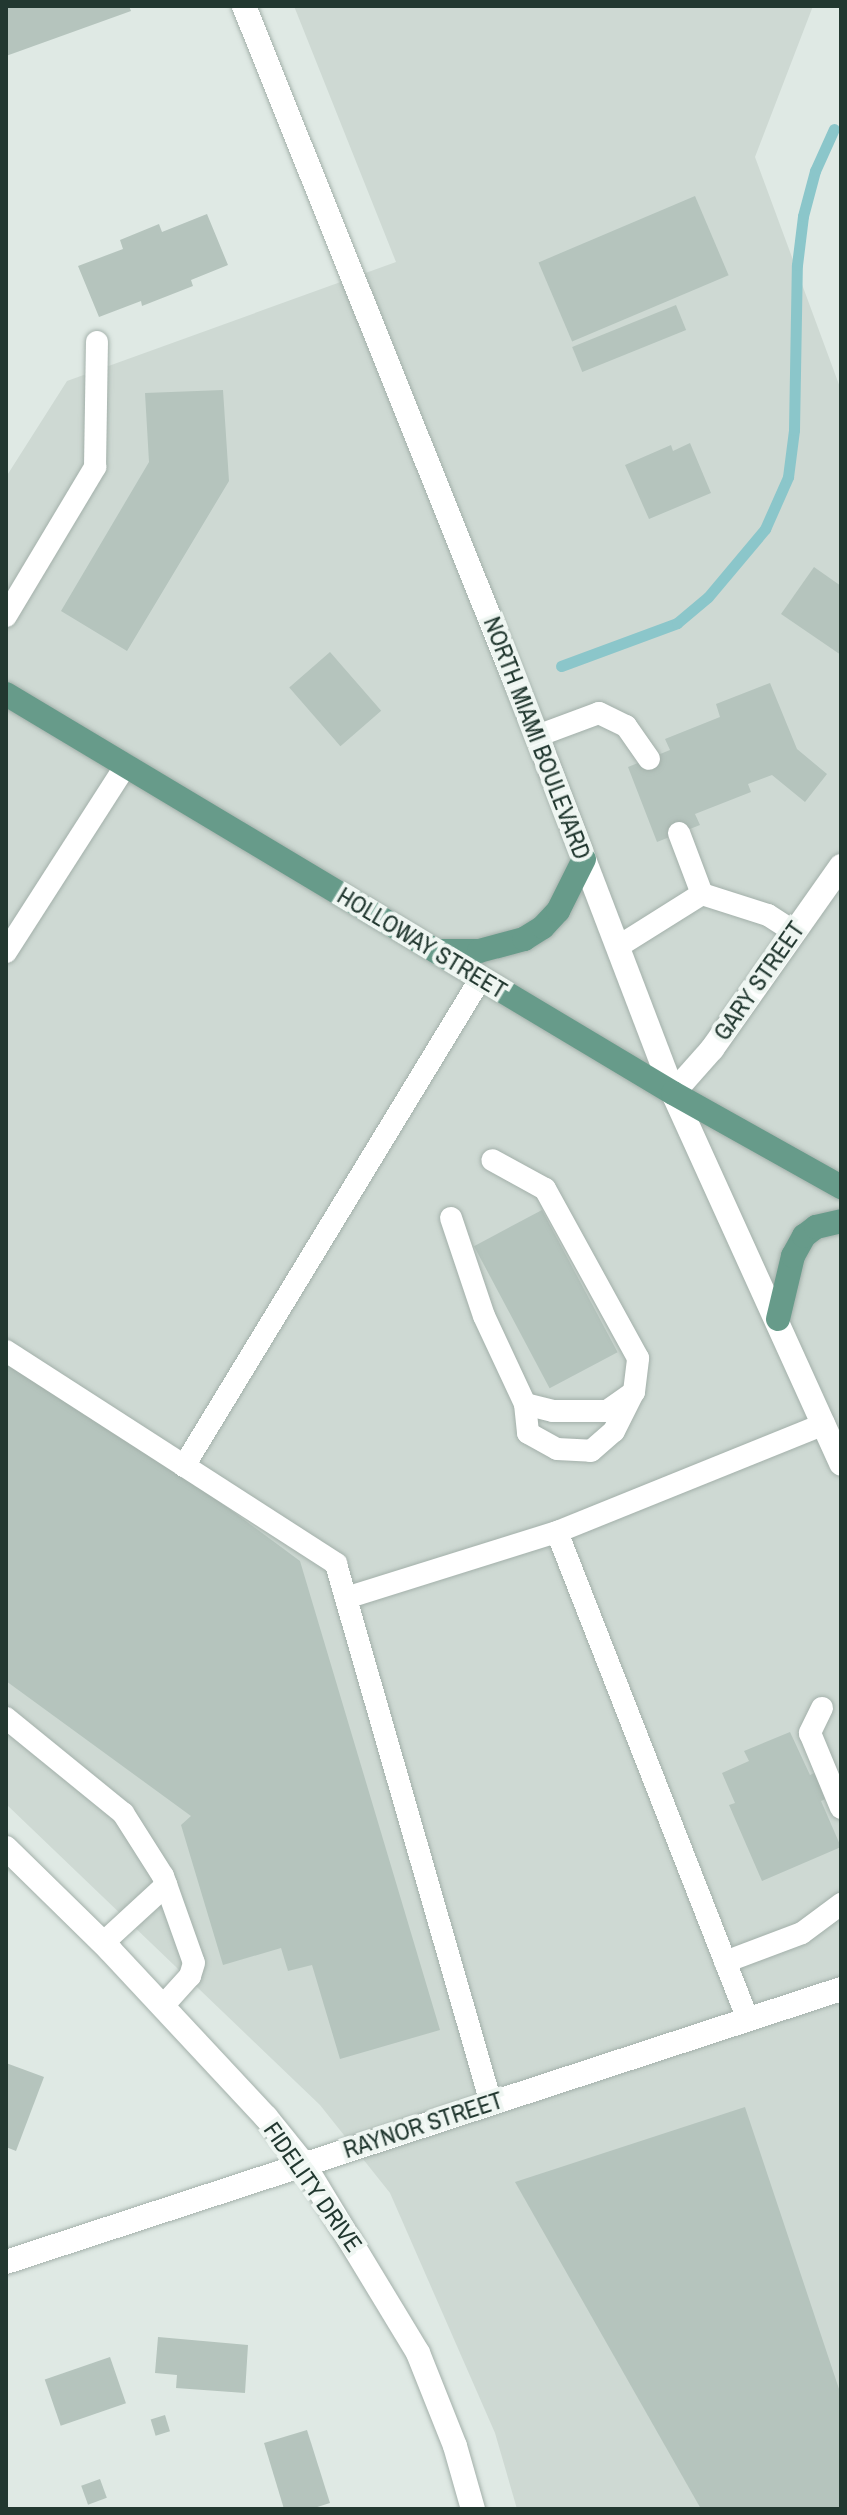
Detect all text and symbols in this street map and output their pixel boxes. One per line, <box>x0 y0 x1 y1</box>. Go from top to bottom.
street label: NORTH MIAMI BOULEVARD <box>477 613 597 863</box>
street label: HOLLOWAY STREET <box>332 881 512 1005</box>
street label: GARY STREET <box>707 916 811 1046</box>
street label: RAYNOR STREET <box>340 2086 506 2164</box>
street label: FIDELITY DRIVE <box>258 2116 368 2258</box>

